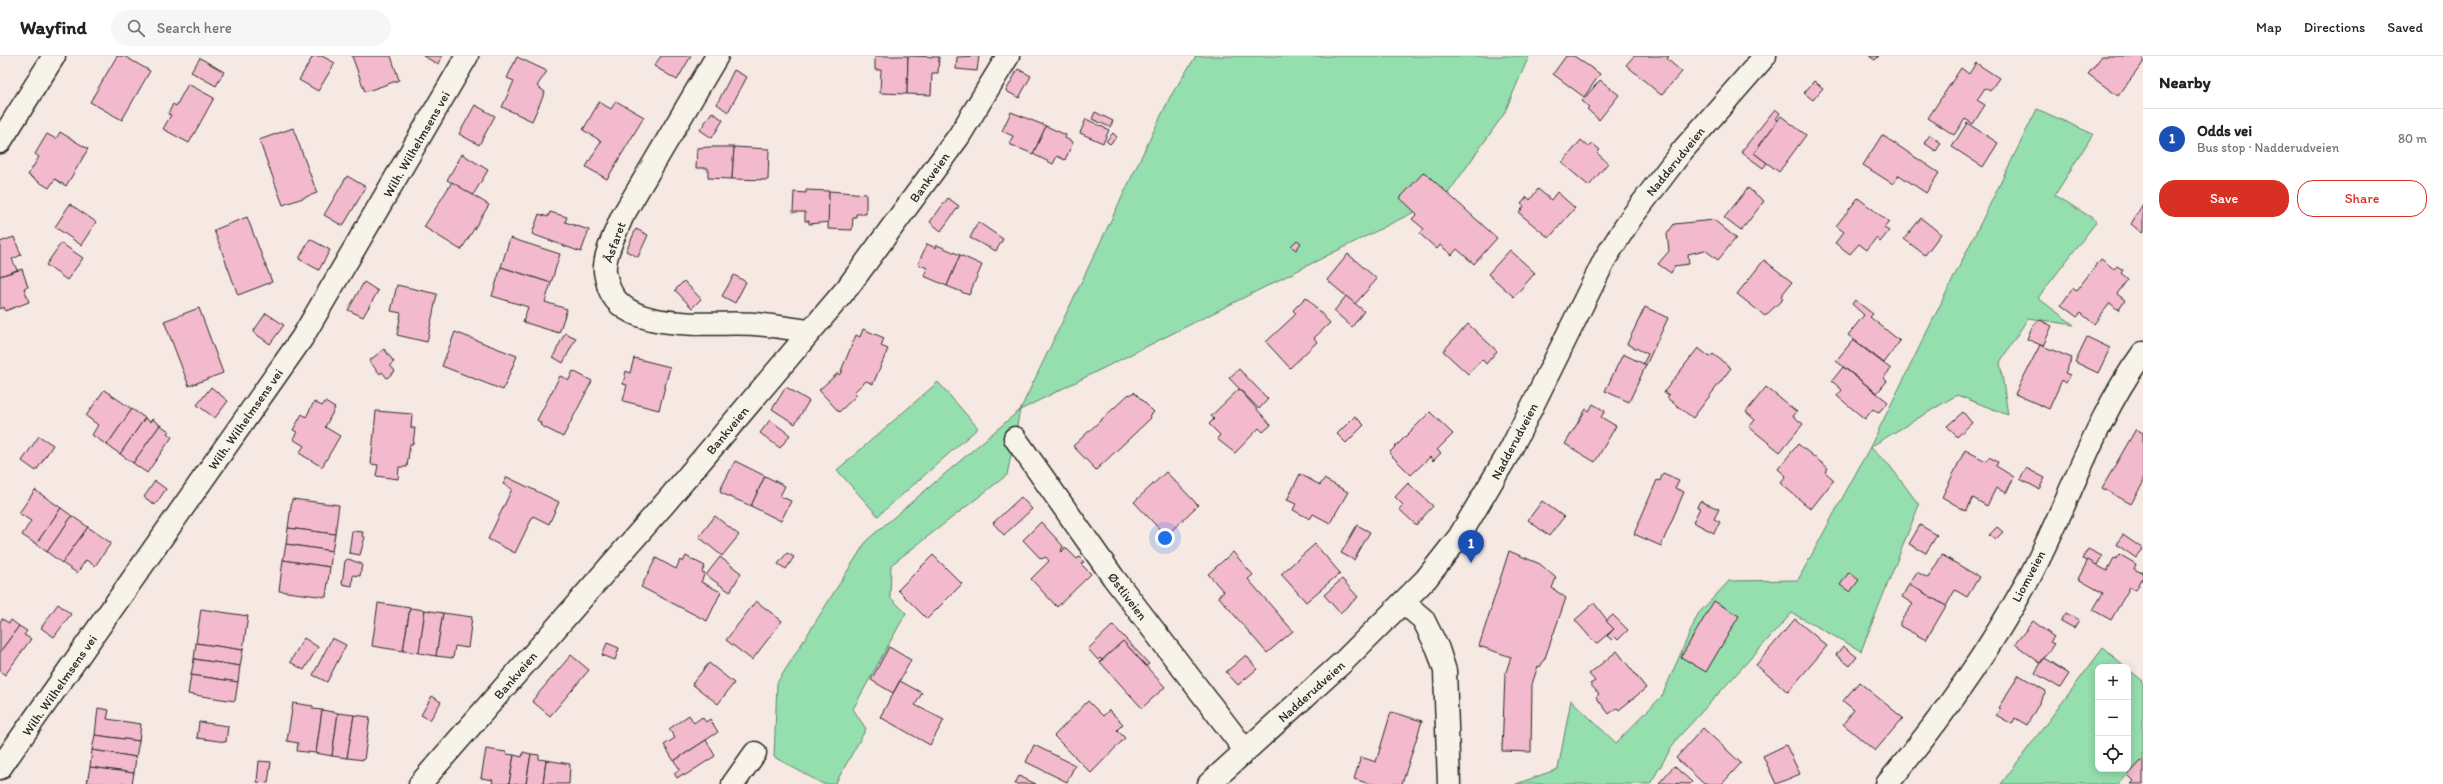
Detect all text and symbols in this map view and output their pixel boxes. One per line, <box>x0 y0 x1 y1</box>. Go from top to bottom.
search box <box>111 10 391 46</box>
text: Wayfind <box>20 16 87 39</box>
icon: search <box>125 17 147 39</box>
text: Search here <box>157 19 232 37</box>
text: Map <box>2256 19 2282 36</box>
text: Directions <box>2304 19 2365 36</box>
text: Saved <box>2387 19 2423 36</box>
text: Nearby <box>2159 72 2211 92</box>
street label: Wilh. Wilhelmsens vei <box>380 88 453 200</box>
text: Odds vei <box>2197 122 2252 140</box>
street label: Nadderudveien <box>1643 123 1708 199</box>
text: 1 <box>2169 131 2175 146</box>
text: 80 m <box>2398 131 2427 146</box>
text: Bus stop · Nadderudveien <box>2197 140 2339 155</box>
street label: Bankveien <box>906 149 953 205</box>
button: Save <box>2159 180 2289 217</box>
button: Share <box>2297 180 2427 217</box>
street label: Åsfaret <box>600 220 629 264</box>
street label: Wilh. Wilhelmsens vei <box>205 366 286 473</box>
street label: Nadderudveien <box>1488 400 1541 482</box>
street label: Bankveien <box>703 403 752 457</box>
your location <box>1155 528 1175 548</box>
pin: 1 <box>1458 530 1484 563</box>
street label: Liomveien <box>2009 547 2049 605</box>
street label: Østliveien <box>1105 570 1150 623</box>
street label: Wilh. Wilhelmsens vei <box>19 632 100 739</box>
street label: Bankveien <box>491 648 541 702</box>
street label: Nadderudveien <box>1275 657 1348 725</box>
map controls <box>2095 664 2131 772</box>
button: + <box>2095 664 2131 700</box>
button: − <box>2095 700 2131 736</box>
button: locate <box>2095 736 2131 772</box>

